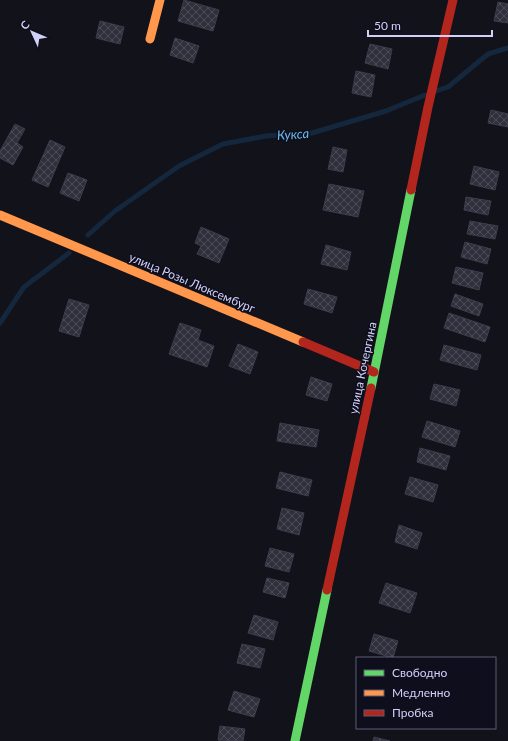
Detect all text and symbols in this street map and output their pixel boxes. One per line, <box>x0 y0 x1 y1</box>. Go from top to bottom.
north arrow <box>12 12 52 52</box>
scale bar <box>368 12 492 38</box>
text: С <box>17 17 32 32</box>
text: 50 m <box>374 18 401 33</box>
water label: Кукса <box>276 125 310 143</box>
street label: улица Розы Люксембург <box>127 249 258 316</box>
street label: улица Кочергина <box>345 320 380 415</box>
legend <box>356 657 496 729</box>
text: Свободно <box>392 665 448 680</box>
text: Медленно <box>392 685 451 700</box>
text: Пробка <box>392 705 433 720</box>

